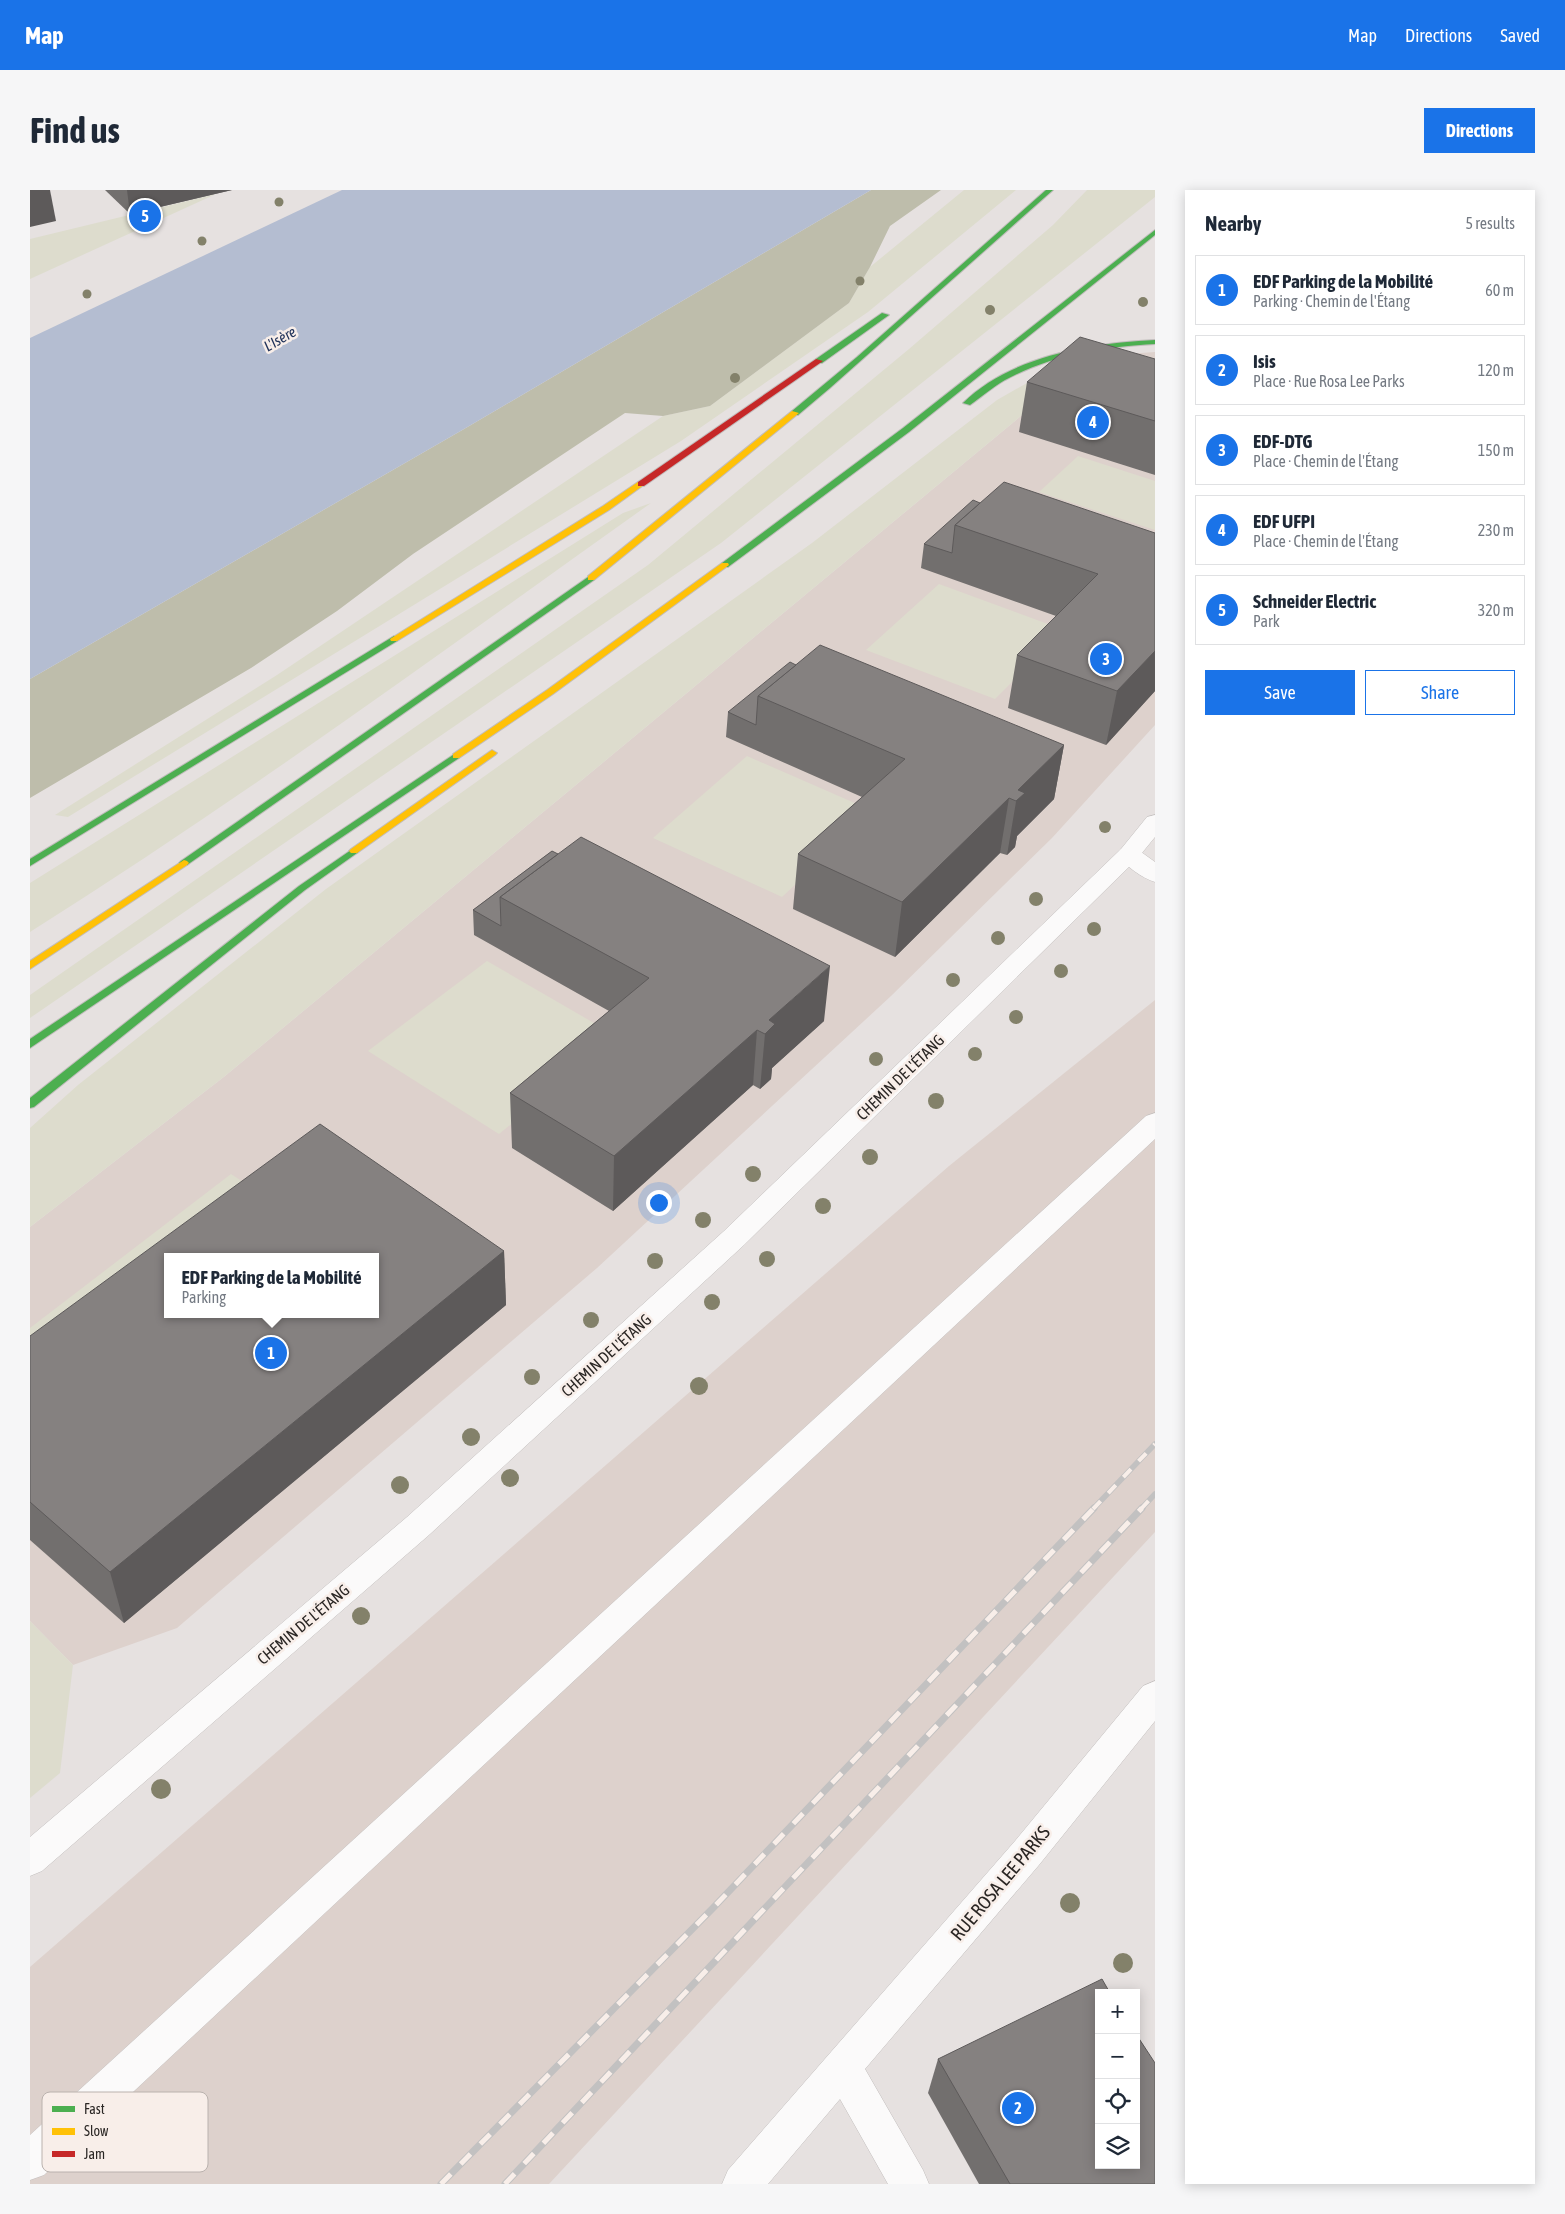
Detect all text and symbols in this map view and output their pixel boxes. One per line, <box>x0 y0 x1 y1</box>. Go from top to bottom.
text: Map <box>25 22 64 49</box>
text: Map <box>1348 25 1377 46</box>
text: Directions <box>1405 25 1472 46</box>
text: Saved <box>1500 25 1540 46</box>
button: Directions <box>1424 108 1535 153</box>
text: Find us <box>30 110 120 150</box>
pin: 5 <box>129 197 161 235</box>
text: Nearby <box>1205 211 1261 235</box>
text: 5 results <box>1465 214 1515 232</box>
text: EDF Parking de la Mobilité <box>1253 270 1433 292</box>
text: 1 <box>1218 281 1226 299</box>
text: 60 m <box>1485 281 1514 299</box>
text: Parking · Chemin de l'Étang <box>1253 292 1410 310</box>
water label: L'Isère <box>261 323 299 354</box>
text: Isis <box>1253 350 1276 372</box>
text: 2 <box>1218 361 1226 379</box>
text: 120 m <box>1478 361 1514 379</box>
text: Place · Rue Rosa Lee Parks <box>1253 372 1405 390</box>
pin: 4 <box>1077 403 1109 441</box>
text: EDF-DTG <box>1253 430 1312 452</box>
text: 3 <box>1218 441 1226 459</box>
text: 150 m <box>1478 441 1514 459</box>
text: Place · Chemin de l'Étang <box>1253 452 1398 470</box>
text: EDF UFPI <box>1253 510 1315 532</box>
text: 4 <box>1218 521 1226 539</box>
text: 230 m <box>1478 521 1514 539</box>
text: Place · Chemin de l'Étang <box>1253 532 1398 550</box>
text: Schneider Electric <box>1253 590 1376 612</box>
text: 5 <box>1218 601 1226 619</box>
text: 320 m <box>1478 601 1514 619</box>
text: Park <box>1253 612 1280 630</box>
pin: 3 <box>1090 640 1122 678</box>
button: Save <box>1205 670 1355 715</box>
button: Share <box>1365 670 1515 715</box>
street label: CHEMIN DE L'ÉTANG <box>852 1031 948 1123</box>
your location <box>646 1190 672 1216</box>
popup <box>164 1253 379 1318</box>
text: EDF Parking de la Mobilité <box>181 1266 362 1288</box>
text: Parking <box>181 1288 226 1306</box>
street label: CHEMIN DE L'ÉTANG <box>557 1310 655 1400</box>
pin: 1 <box>255 1334 287 1372</box>
street label: CHEMIN DE L'ÉTANG <box>253 1580 353 1668</box>
street label: RUE ROSA LEE PARKS <box>946 1821 1054 1945</box>
map controls <box>1095 1989 1140 2169</box>
button: + <box>1095 1989 1140 2034</box>
button: − <box>1095 2034 1140 2079</box>
button: locate <box>1095 2079 1140 2124</box>
pin: 2 <box>1002 2089 1034 2127</box>
legend <box>42 2092 208 2172</box>
text: Fast <box>84 2101 105 2117</box>
text: Slow <box>84 2123 109 2139</box>
button: layers <box>1095 2124 1140 2169</box>
text: Jam <box>84 2146 105 2162</box>

